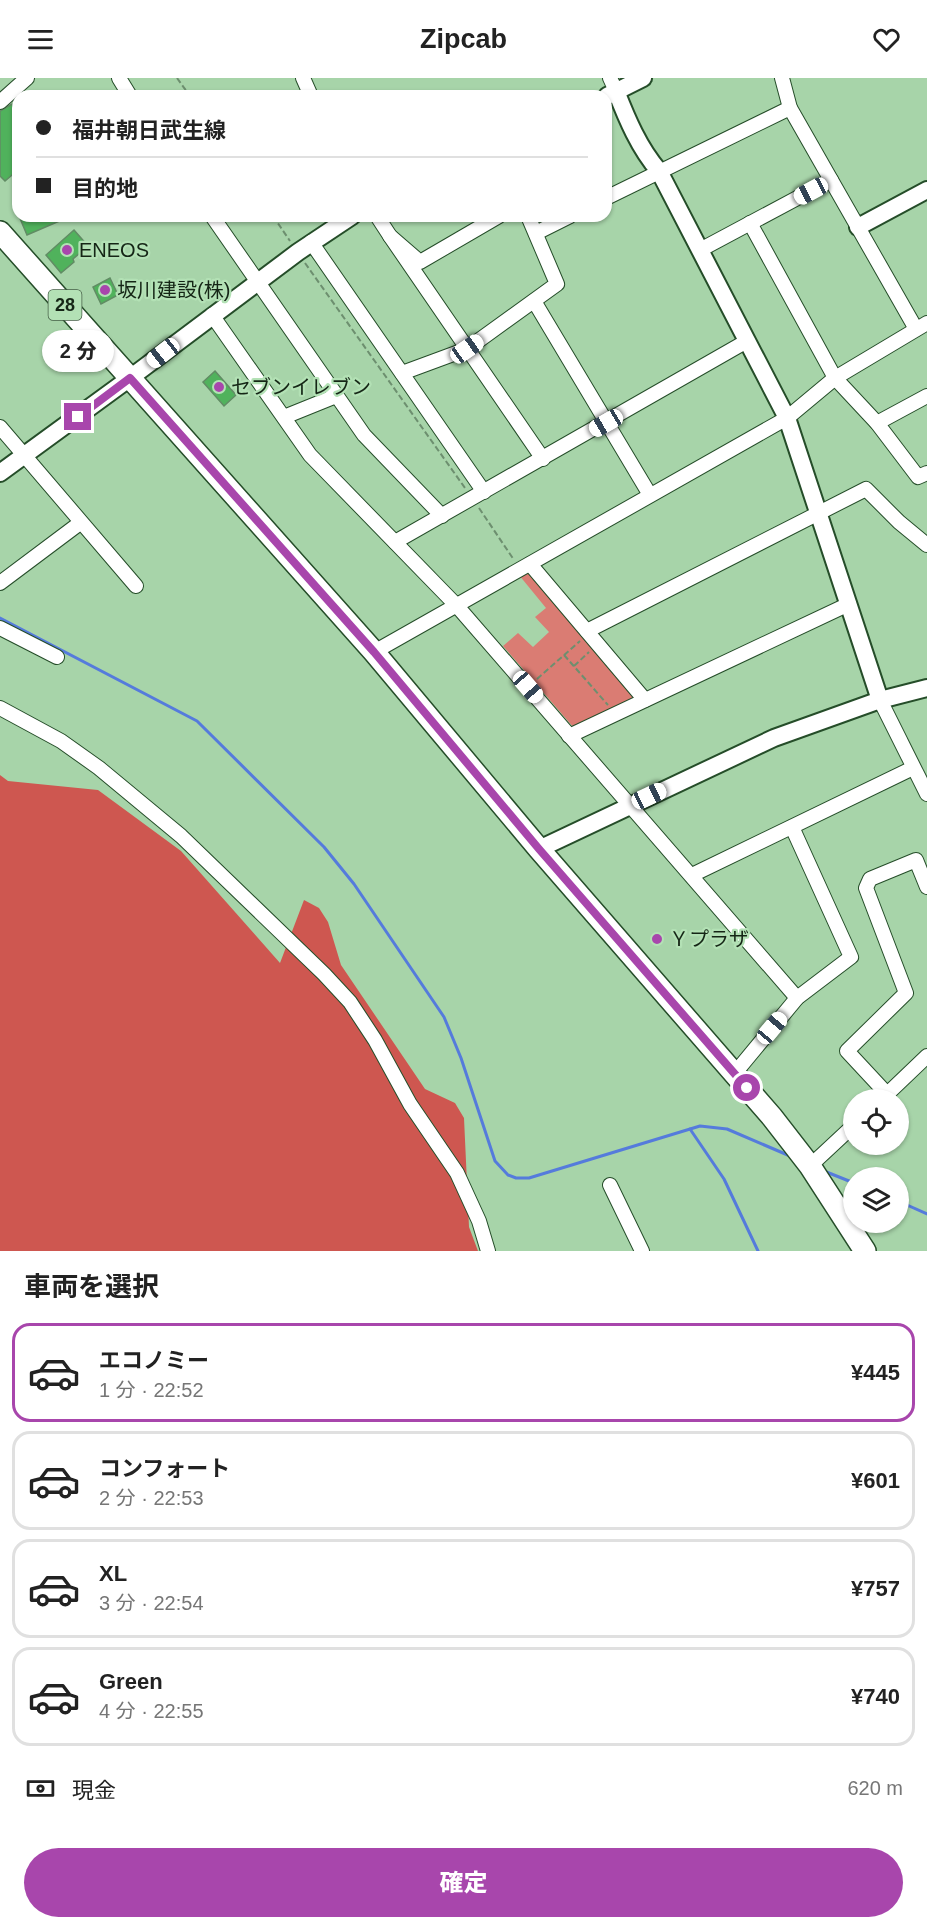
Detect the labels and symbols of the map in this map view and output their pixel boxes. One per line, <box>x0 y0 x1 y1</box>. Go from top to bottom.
car <box>791 175 831 207</box>
place label: ENEOS <box>79 239 149 261</box>
marker: ENEOS <box>60 243 74 257</box>
place label: 坂川建設(株) <box>117 279 230 301</box>
marker: 坂川建設(株) <box>98 283 112 297</box>
road number: 28 <box>48 290 82 320</box>
callout: 2 分 <box>42 330 114 372</box>
car <box>447 331 487 367</box>
car <box>143 335 183 371</box>
place label: セブンイレブン <box>231 376 371 398</box>
marker: セブンイレブン <box>212 380 226 394</box>
route end <box>64 403 91 430</box>
car <box>586 406 626 440</box>
car <box>509 668 547 706</box>
car <box>629 780 669 812</box>
place label: Ｙプラザ <box>669 928 749 950</box>
marker: Ｙプラザ <box>650 932 664 946</box>
car <box>754 1008 790 1048</box>
route start <box>733 1074 760 1101</box>

